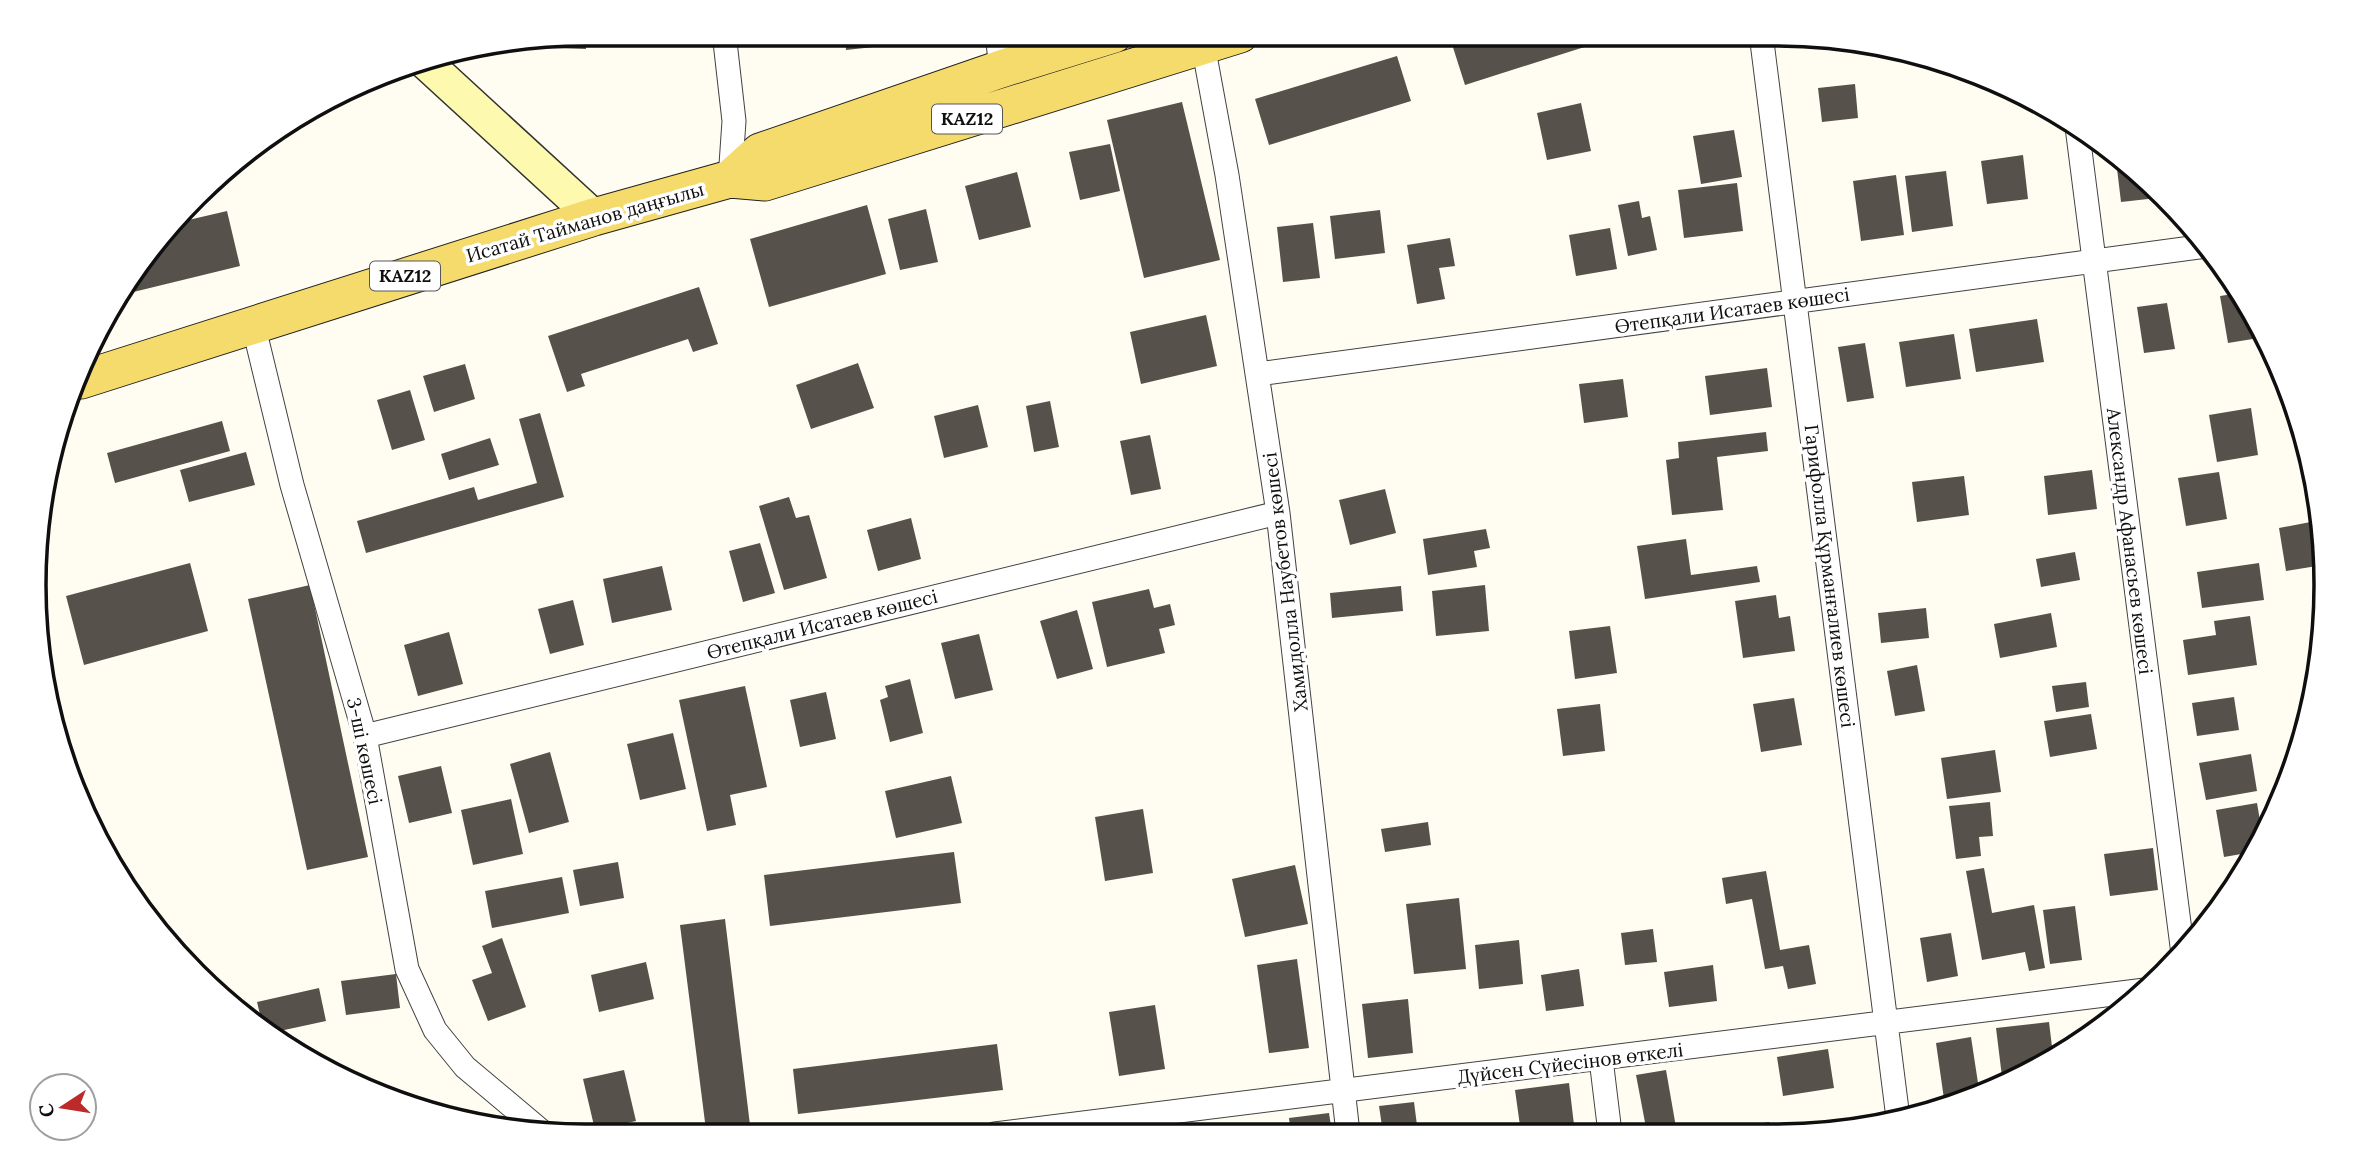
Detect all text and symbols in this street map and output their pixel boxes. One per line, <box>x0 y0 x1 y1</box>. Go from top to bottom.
road number: KAZ12 <box>932 104 1002 134</box>
street label: Исатай Тайманов даңғылы <box>463 176 707 268</box>
road number: KAZ12 <box>370 262 440 290</box>
street label: Өтепқали Исатаев көшесі <box>1613 282 1851 338</box>
street label: Александр Афанасьев көшесі <box>2102 405 2158 676</box>
street label: Гарифолла Құрманғалиев көшесі <box>1799 423 1861 729</box>
street label: Хамидолла Наубетов көшесі <box>1257 451 1313 713</box>
street label: Өтепқали Исатаев көшесі <box>704 584 940 664</box>
street label: 3-ші көшесі <box>342 695 388 807</box>
street label: Дүйсен Сүйесінов өткелі <box>1456 1037 1684 1089</box>
north arrow <box>28 1072 98 1142</box>
text: С <box>33 1102 59 1119</box>

